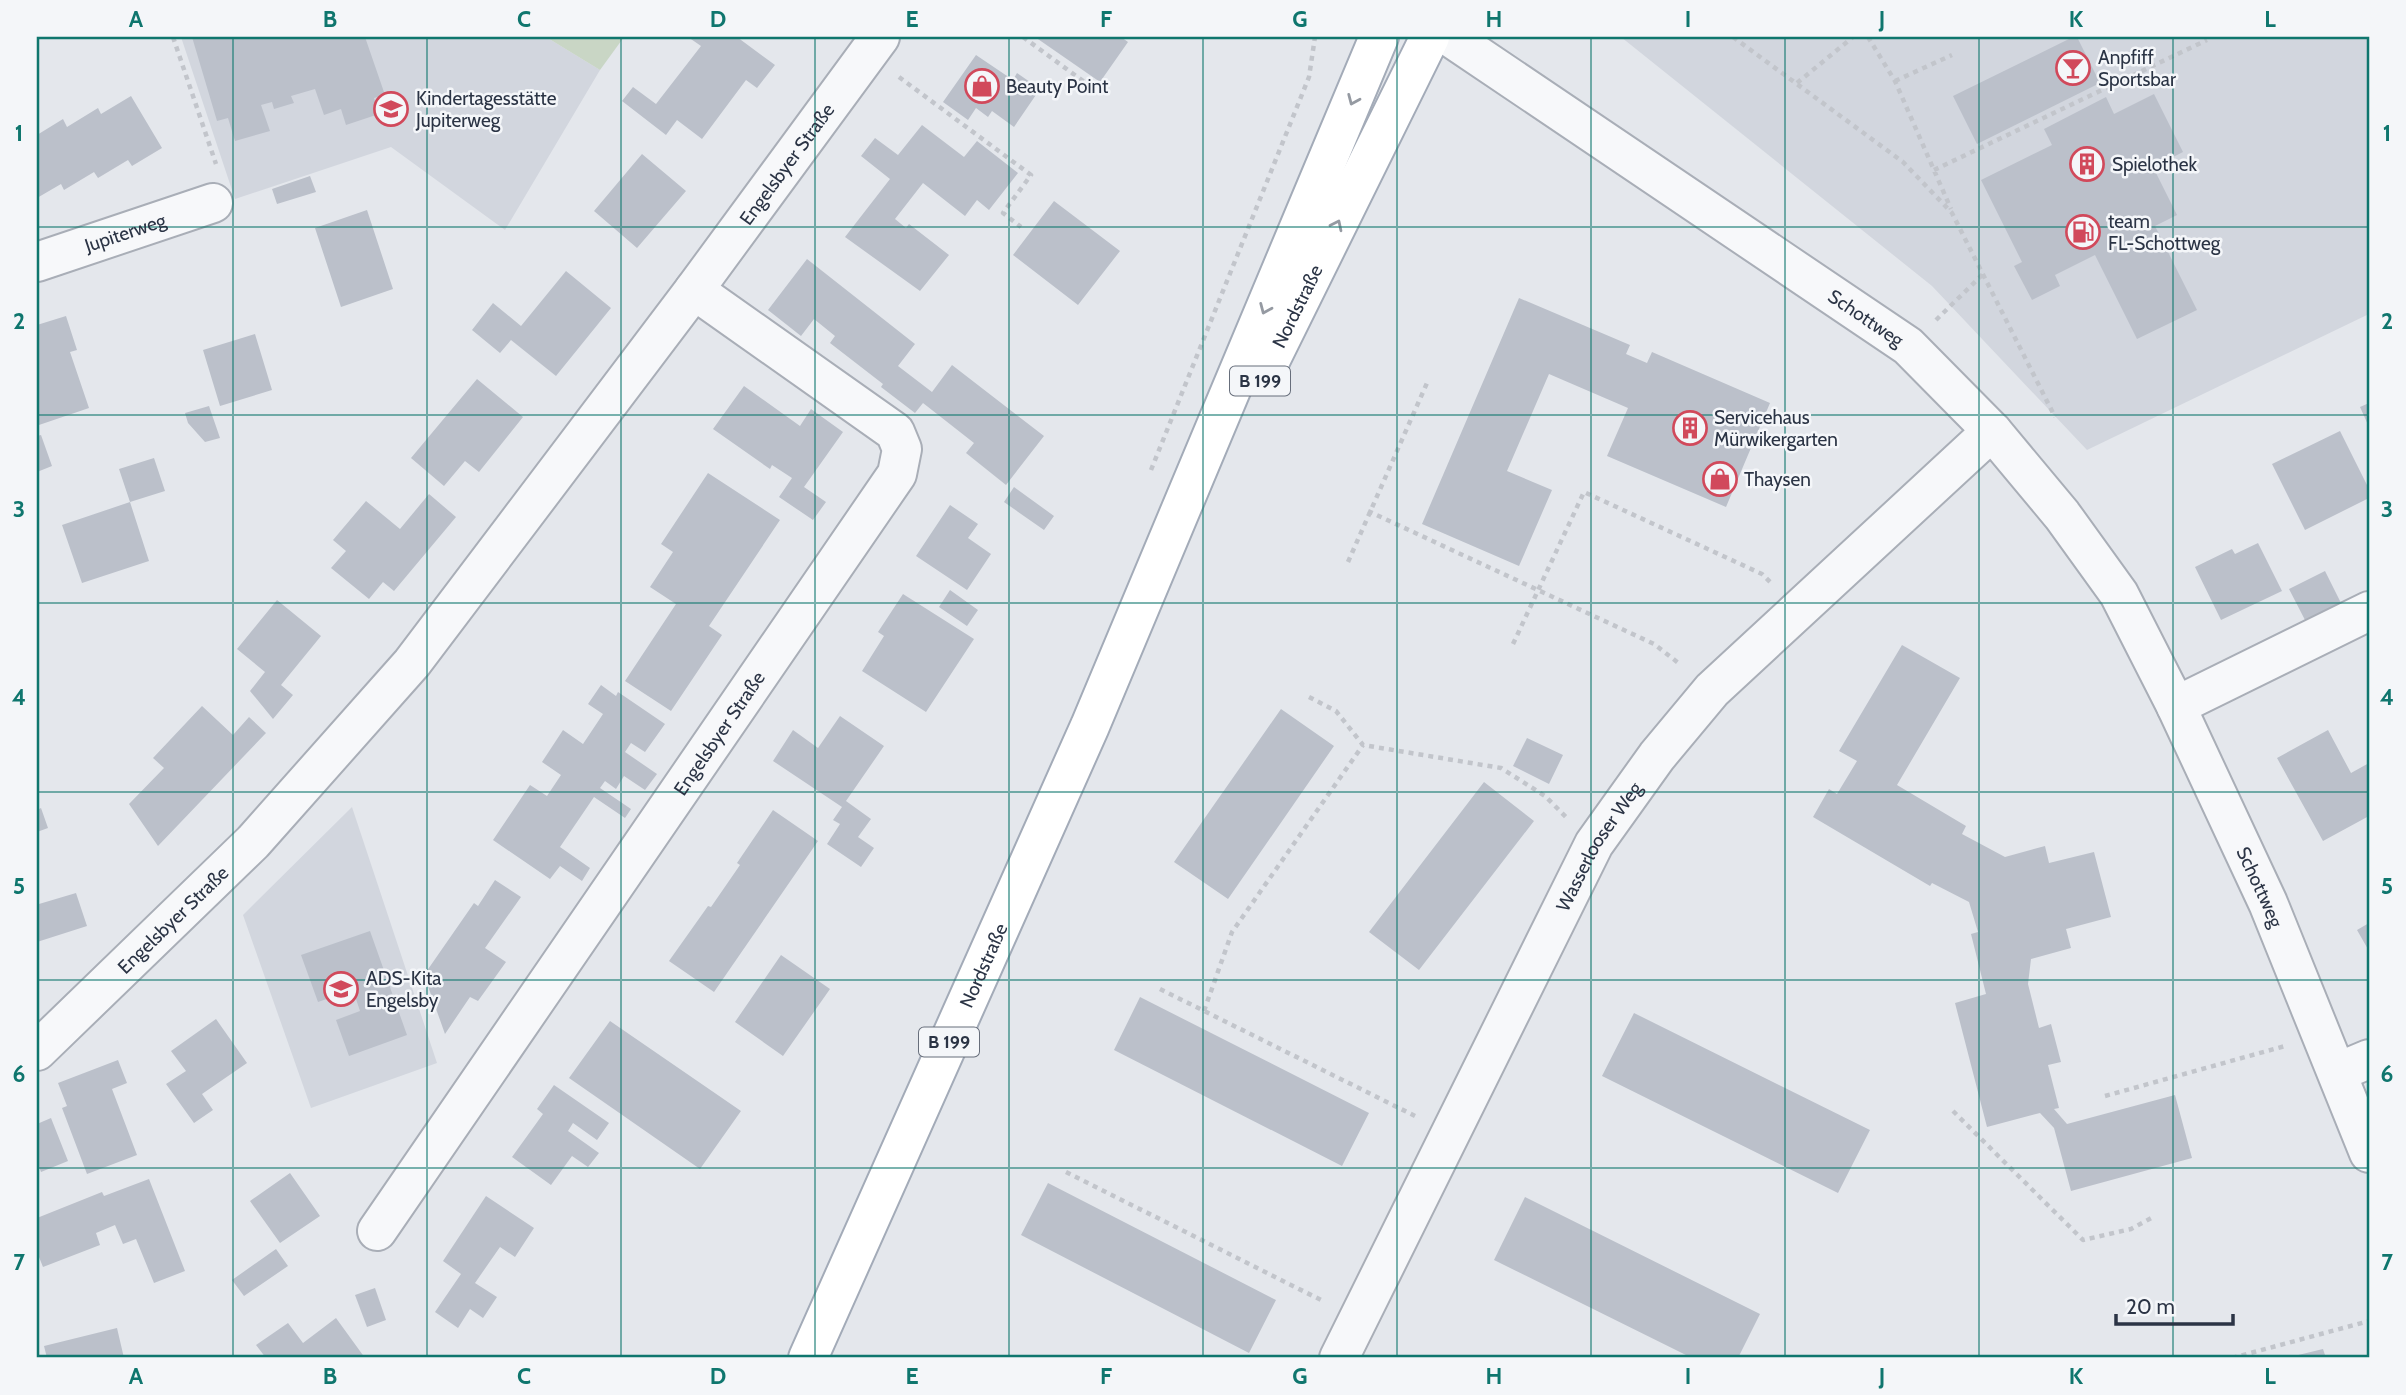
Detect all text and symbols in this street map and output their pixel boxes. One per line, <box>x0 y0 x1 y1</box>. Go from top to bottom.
text: A <box>129 5 144 33</box>
text: B <box>323 5 337 33</box>
text: C <box>517 5 531 33</box>
text: D <box>710 5 726 33</box>
text: E <box>905 5 919 33</box>
text: F <box>1100 5 1112 33</box>
text: G <box>1292 5 1308 33</box>
text: H <box>1486 5 1502 33</box>
text: I <box>1685 5 1691 33</box>
text: J <box>1878 5 1885 33</box>
text: K <box>2069 5 2084 33</box>
text: L <box>2264 5 2276 33</box>
place label: Anpfiff Sportsbar <box>2098 46 2176 91</box>
bar icon: Anpfiff Sportsbar <box>2054 49 2092 87</box>
shop icon: Beauty Point <box>963 67 1001 105</box>
place label: Beauty Point <box>1006 75 1109 98</box>
place label: Kindertagesstätte Jupiterweg <box>415 87 557 132</box>
school or university icon: Kindertagesstätte Jupiterweg <box>372 90 410 128</box>
one-way arrow <box>1347 92 1361 105</box>
street label: Engelsbyer Straße <box>734 98 839 229</box>
text: 1 <box>15 119 23 147</box>
text: 1 <box>2383 119 2391 147</box>
building icon: Spielothek <box>2068 145 2106 183</box>
place label: Spielothek <box>2112 153 2197 176</box>
street label: Jupiterweg <box>81 208 169 257</box>
place label: team FL-Schottweg <box>2108 210 2221 255</box>
fuel station icon: team FL-Schottweg <box>2064 213 2102 251</box>
one-way arrow <box>1328 220 1342 232</box>
street label: Nordstraße <box>1267 261 1327 352</box>
street label: Schottweg <box>1824 284 1909 352</box>
one-way arrow <box>1259 302 1273 315</box>
text: 2 <box>13 307 25 335</box>
text: 2 <box>2381 307 2393 335</box>
road number: B 199 <box>1230 366 1290 396</box>
place label: Servicehaus Mürwikergarten <box>1714 406 1838 451</box>
building icon: Servicehaus Mürwikergarten <box>1671 409 1709 447</box>
shop icon: Thaysen <box>1701 460 1739 498</box>
place label: Thaysen <box>1744 468 1811 491</box>
text: 3 <box>13 495 25 523</box>
text: 3 <box>2381 495 2393 523</box>
street label: Engelsbyer Straße <box>668 667 770 799</box>
text: 4 <box>12 683 26 711</box>
text: 4 <box>2380 683 2394 711</box>
street label: Wasserlooser Weg <box>1551 777 1647 915</box>
street label: Schottweg <box>2232 843 2288 931</box>
street label: Engelsbyer Straße <box>113 861 233 978</box>
text: 5 <box>13 872 25 900</box>
text: 5 <box>2381 872 2393 900</box>
street label: Nordstraße <box>954 919 1012 1011</box>
place label: ADS-Kita Engelsby <box>366 967 441 1012</box>
school or university icon: ADS-Kita Engelsby <box>322 970 360 1008</box>
road number: B 199 <box>919 1028 979 1056</box>
text: 6 <box>13 1060 25 1088</box>
text: 6 <box>2381 1060 2393 1088</box>
text: 7 <box>13 1248 25 1276</box>
text: 7 <box>2381 1248 2393 1276</box>
scale bar <box>2116 1283 2233 1327</box>
text: 20 m <box>2126 1294 2175 1319</box>
text: A <box>129 1362 144 1390</box>
text: B <box>323 1362 337 1390</box>
text: C <box>517 1362 531 1390</box>
text: D <box>710 1362 726 1390</box>
text: E <box>905 1362 919 1390</box>
text: F <box>1100 1362 1112 1390</box>
text: G <box>1292 1362 1308 1390</box>
text: H <box>1486 1362 1502 1390</box>
text: I <box>1685 1362 1691 1390</box>
text: J <box>1878 1362 1885 1390</box>
text: K <box>2069 1362 2084 1390</box>
text: L <box>2264 1362 2276 1390</box>

